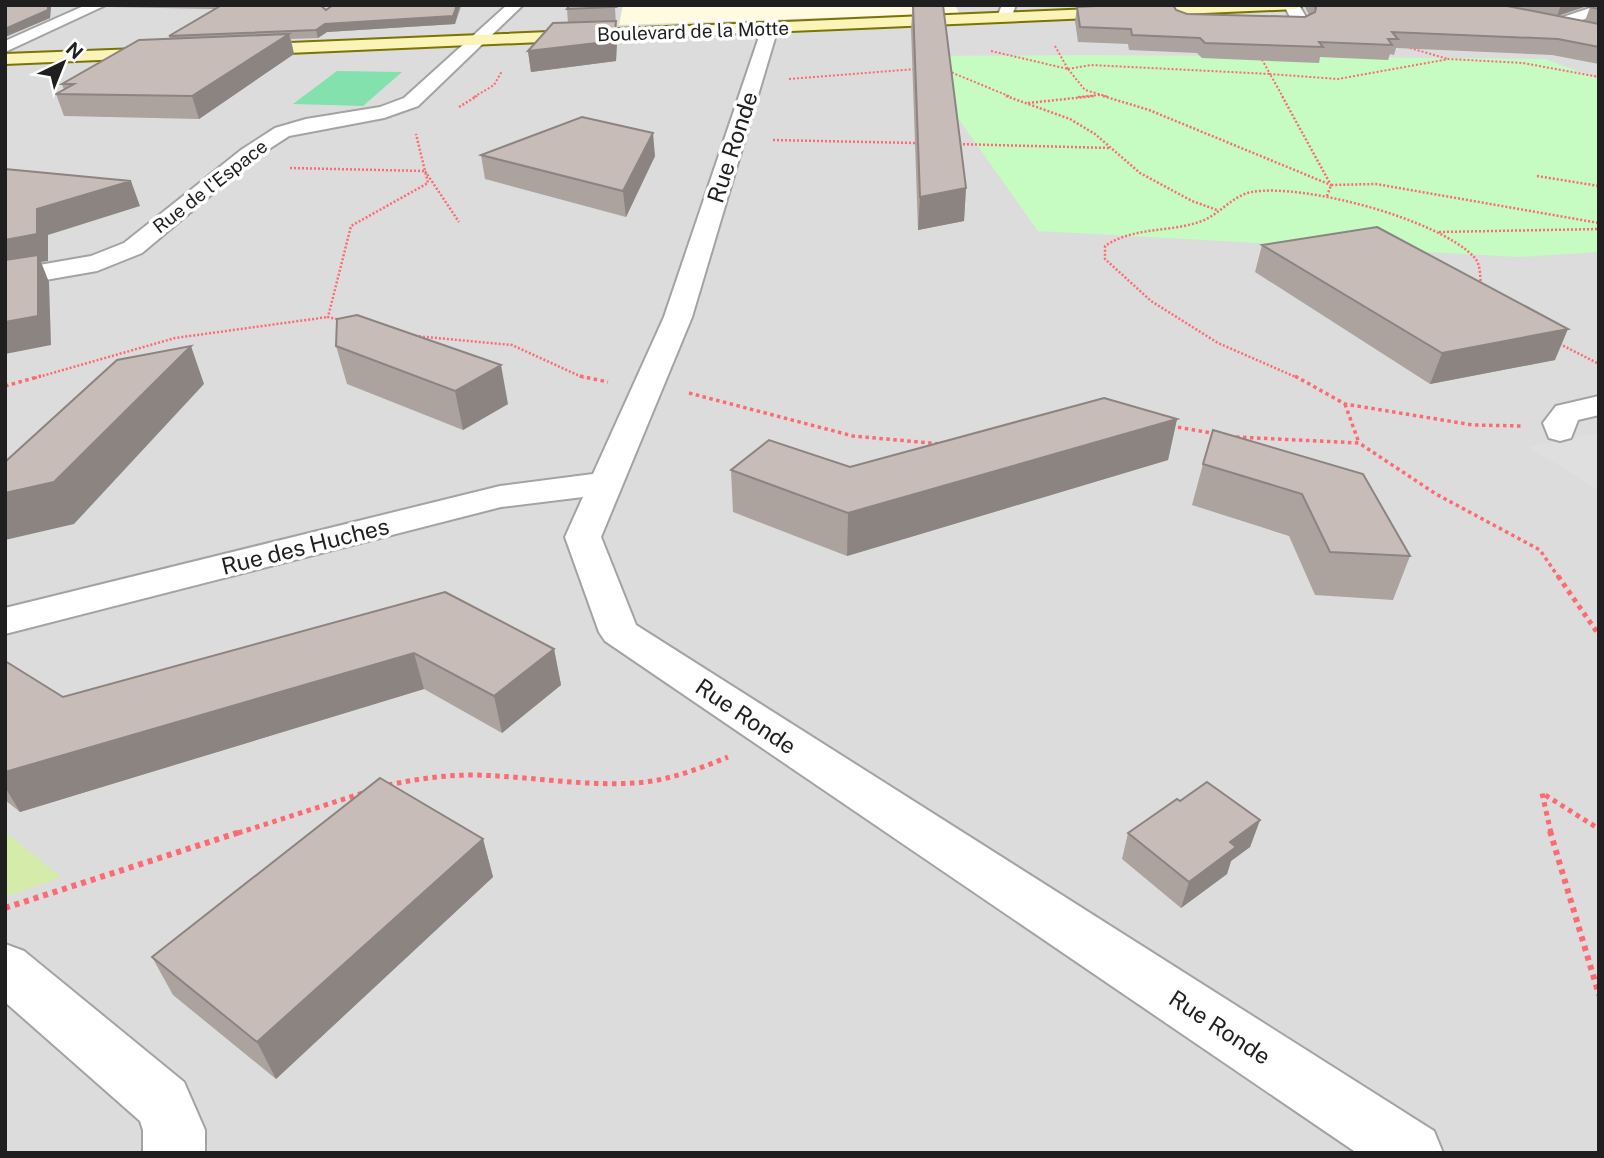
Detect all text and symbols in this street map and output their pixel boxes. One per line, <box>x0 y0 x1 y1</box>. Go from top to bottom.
street label: Boulevard de la Motte <box>597 17 789 45</box>
north arrow <box>28 28 98 98</box>
text: N <box>62 37 88 64</box>
street label: Rue Ronde <box>701 88 763 206</box>
street label: Rue de l'Espace <box>149 135 271 237</box>
street label: Rue des Huches <box>218 512 392 580</box>
street label: Rue Ronde <box>691 673 801 759</box>
street label: Rue Ronde <box>1164 984 1276 1070</box>

